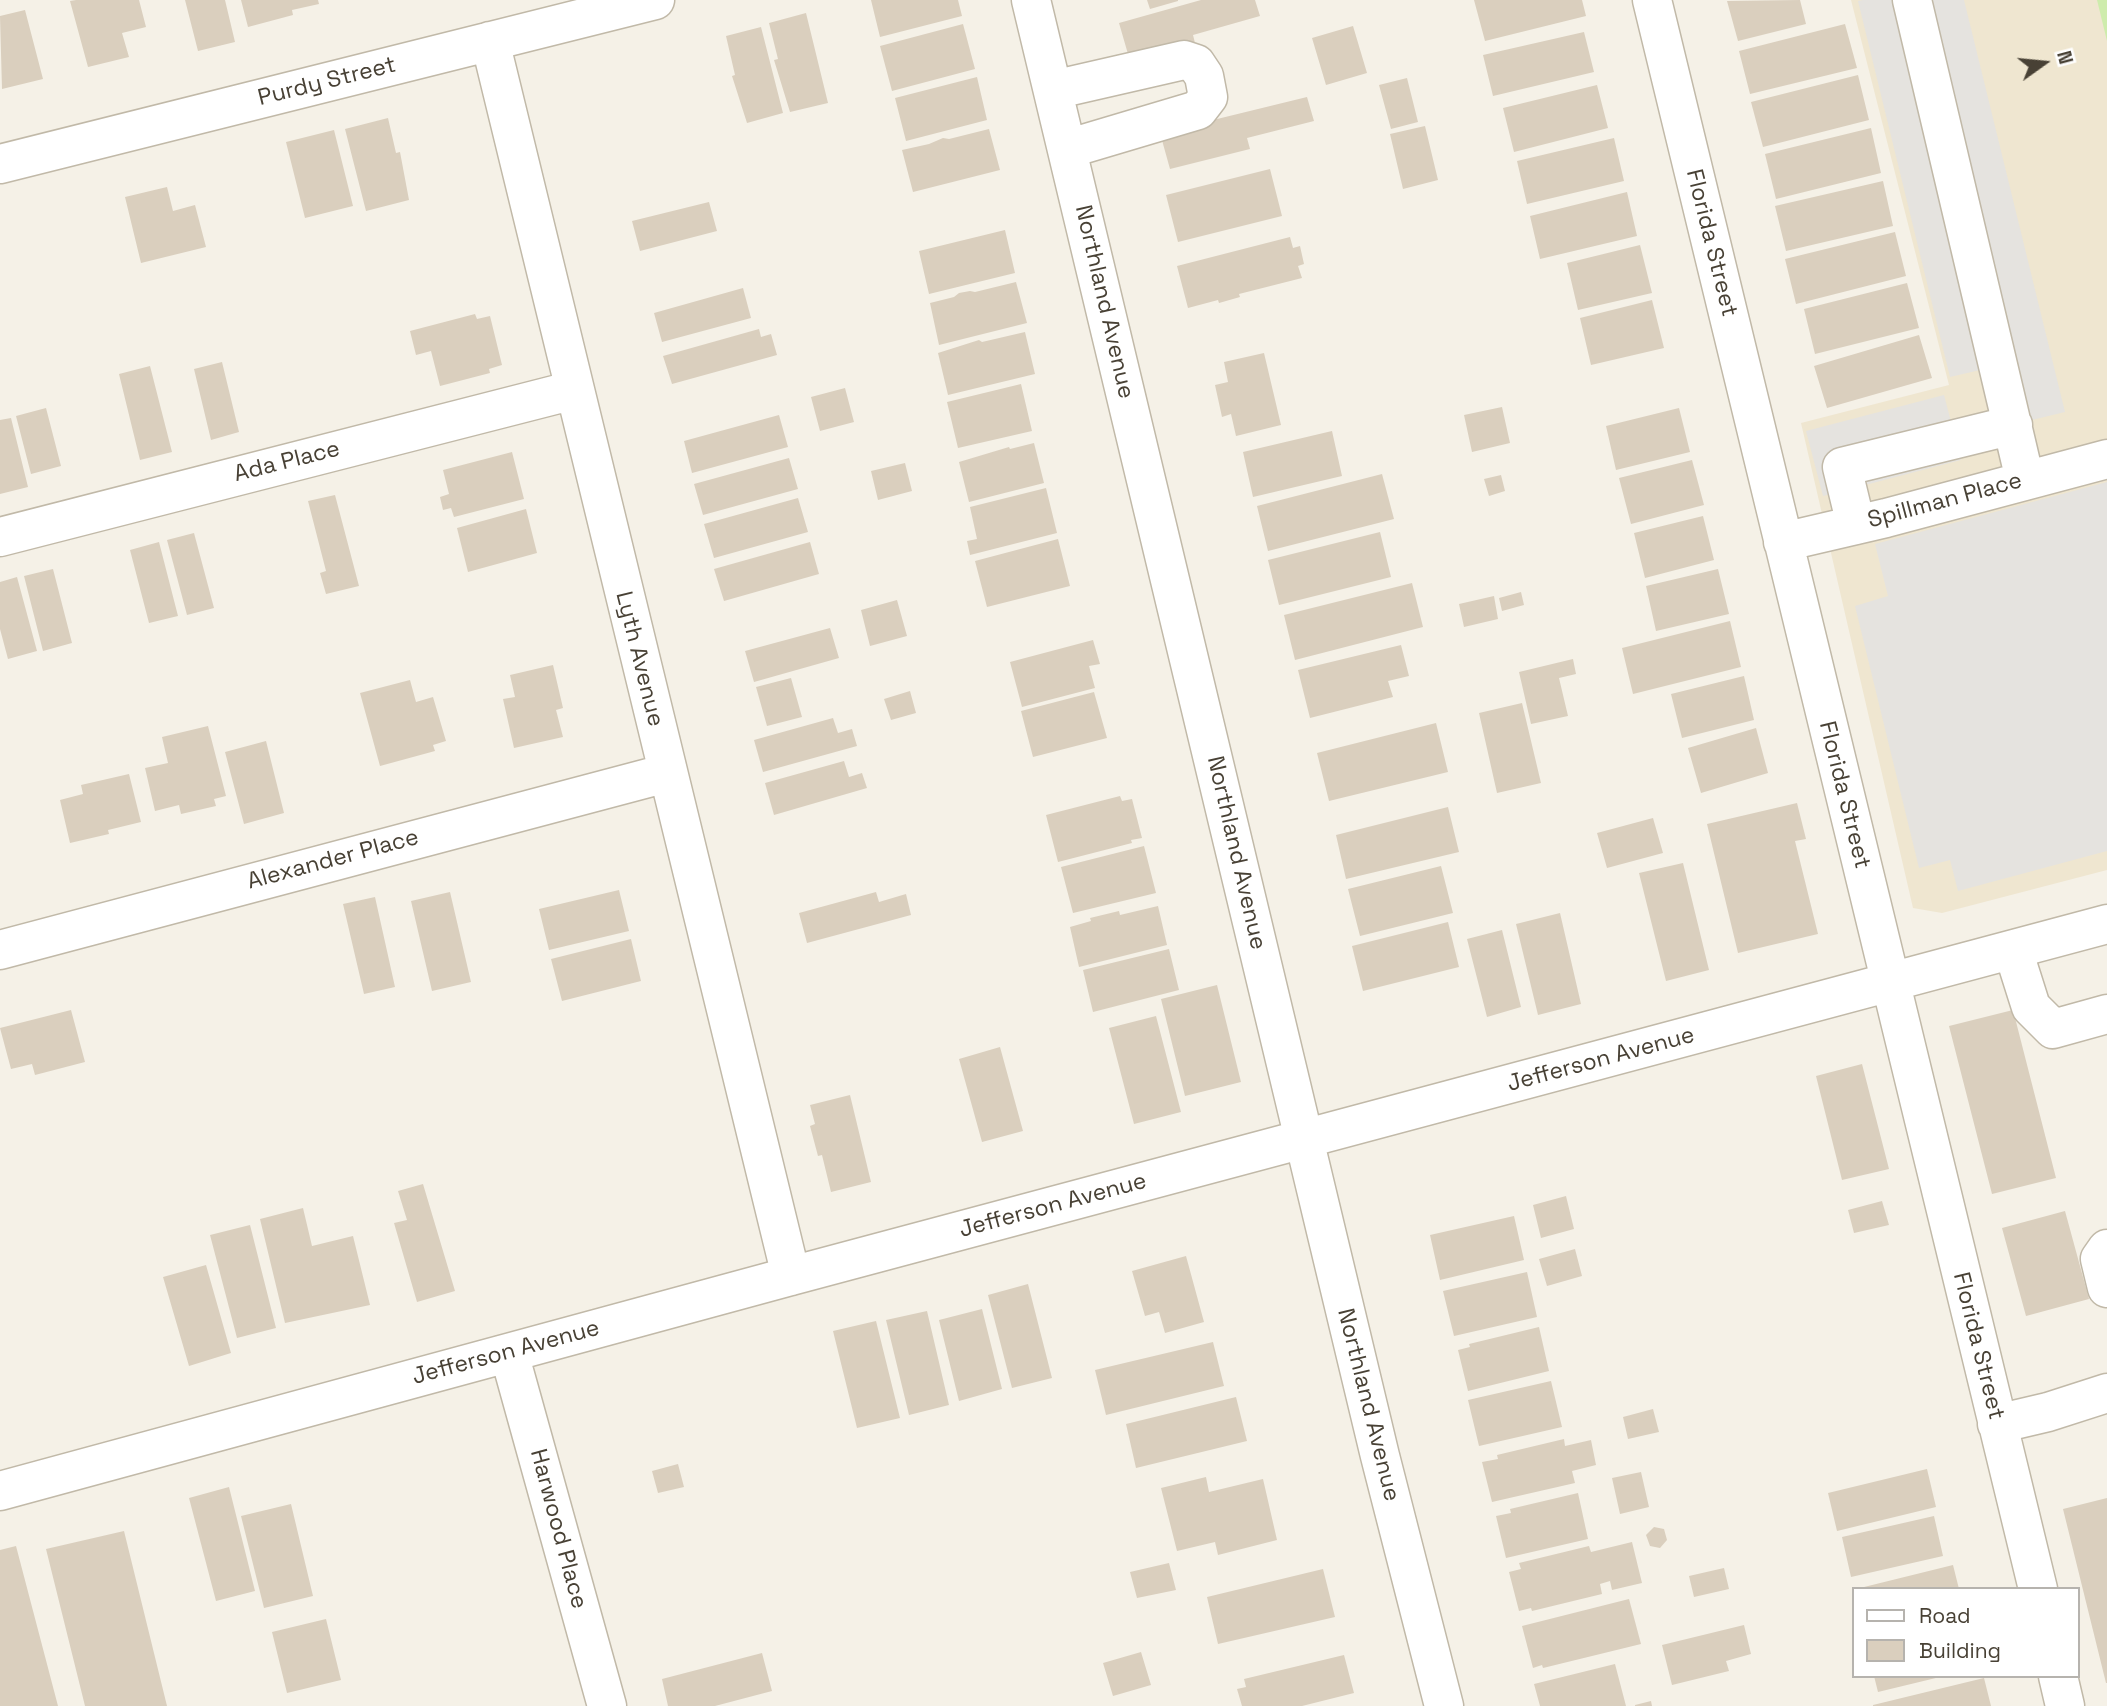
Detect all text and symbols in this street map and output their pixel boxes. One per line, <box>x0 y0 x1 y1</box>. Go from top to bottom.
north arrow <box>2009 28 2079 98</box>
text: N <box>2051 48 2078 67</box>
street label: Purdy Street <box>255 52 399 112</box>
street label: Florida Street <box>1679 166 1743 320</box>
street label: Northland Avenue <box>1068 203 1140 401</box>
street label: Ada Place <box>231 436 343 488</box>
street label: Spillman Place <box>1865 467 2025 535</box>
street label: Lyth Avenue <box>609 589 669 729</box>
street label: Florida Street <box>1812 718 1876 872</box>
street label: Northland Avenue <box>1200 754 1272 952</box>
street label: Alexander Place <box>244 824 422 896</box>
street label: Jefferson Avenue <box>1504 1022 1698 1098</box>
street label: Jefferson Avenue <box>956 1168 1150 1244</box>
street label: Florida Street <box>1946 1269 2010 1423</box>
street label: Northland Avenue <box>1331 1306 1405 1504</box>
street label: Jefferson Avenue <box>409 1315 603 1391</box>
street label: Harwood Place <box>523 1446 593 1612</box>
legend <box>1852 1587 2079 1678</box>
text: Road <box>1919 1602 1971 1629</box>
text: Building <box>1919 1637 2001 1664</box>

